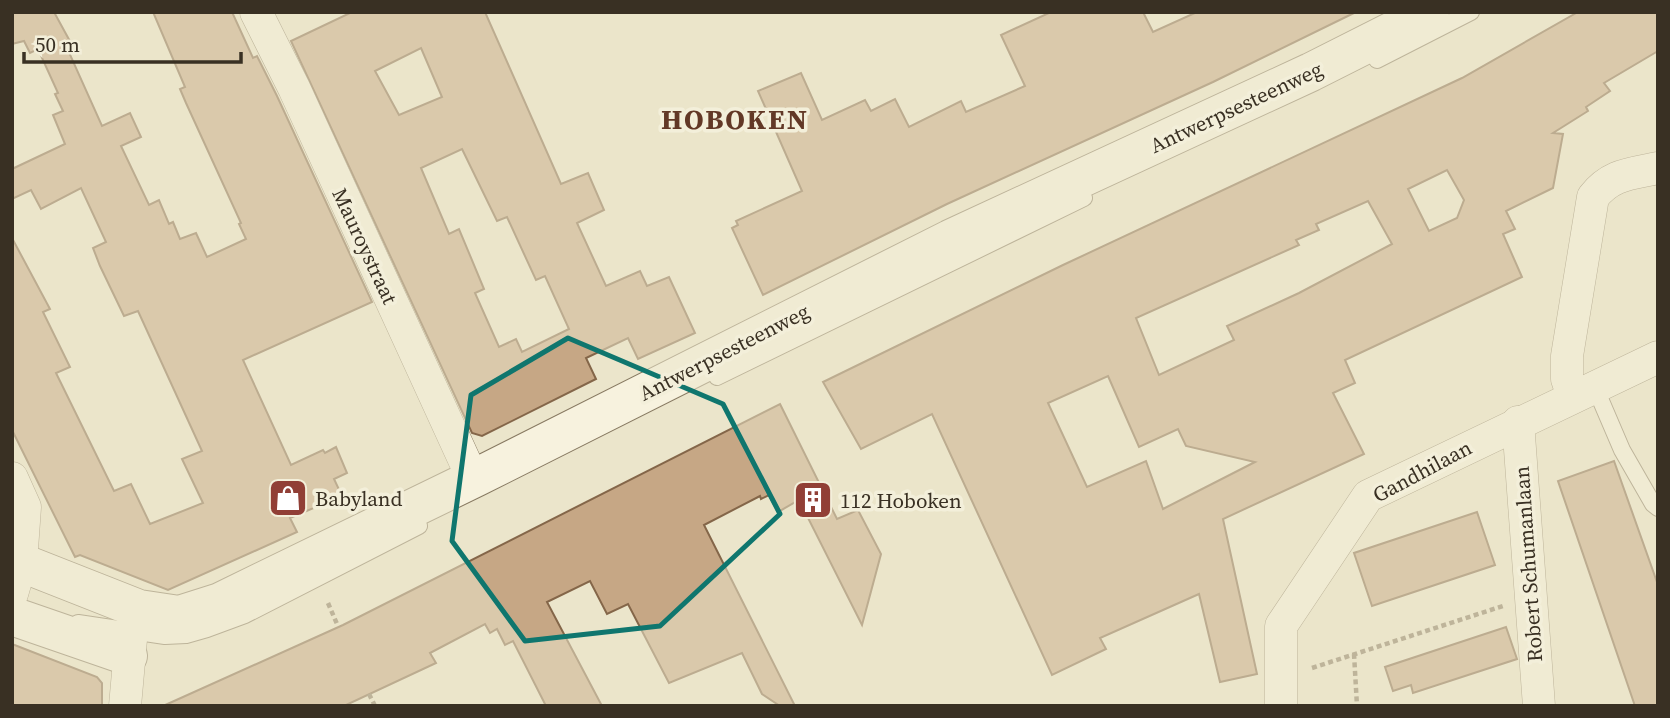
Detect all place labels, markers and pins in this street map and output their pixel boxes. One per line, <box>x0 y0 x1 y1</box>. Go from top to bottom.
shop icon: Babyland <box>267 477 309 519</box>
building icon: 112 Hoboken <box>792 479 834 521</box>
place label: Babyland <box>315 484 402 513</box>
place label: 112 Hoboken <box>840 486 962 515</box>

